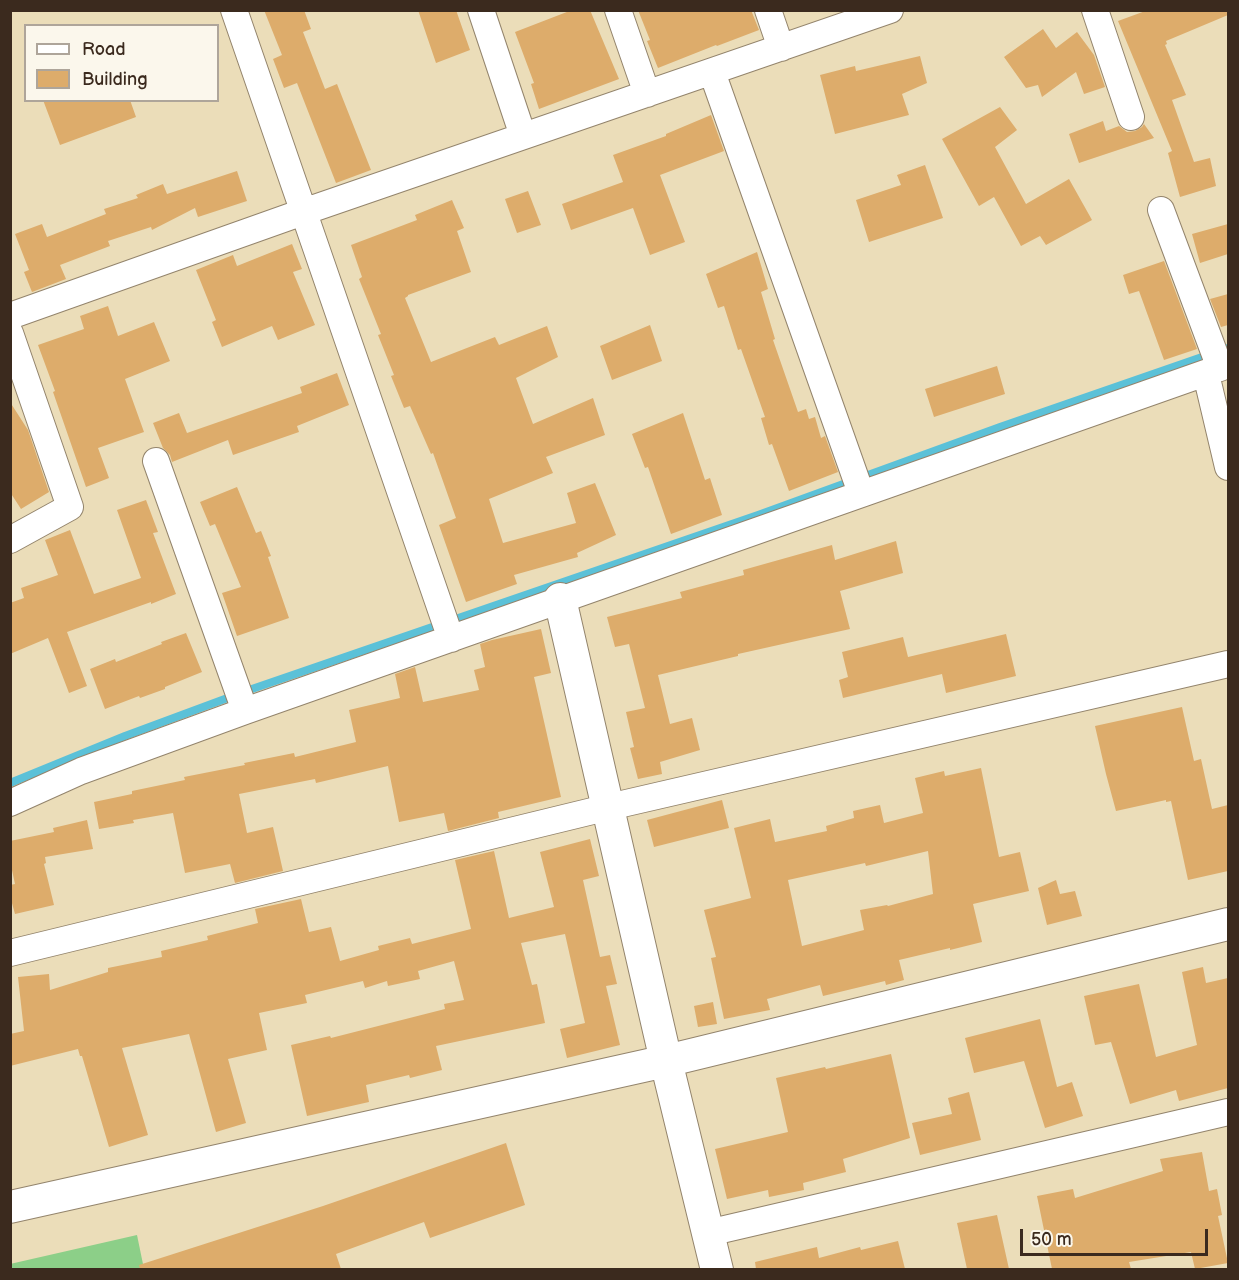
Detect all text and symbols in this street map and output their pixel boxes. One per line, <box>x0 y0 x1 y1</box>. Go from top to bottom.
legend <box>24 24 219 102</box>
text: Road <box>82 39 126 60</box>
text: Building <box>82 69 148 90</box>
scale bar <box>1023 1217 1210 1255</box>
text: 50 m <box>1031 1229 1072 1250</box>

